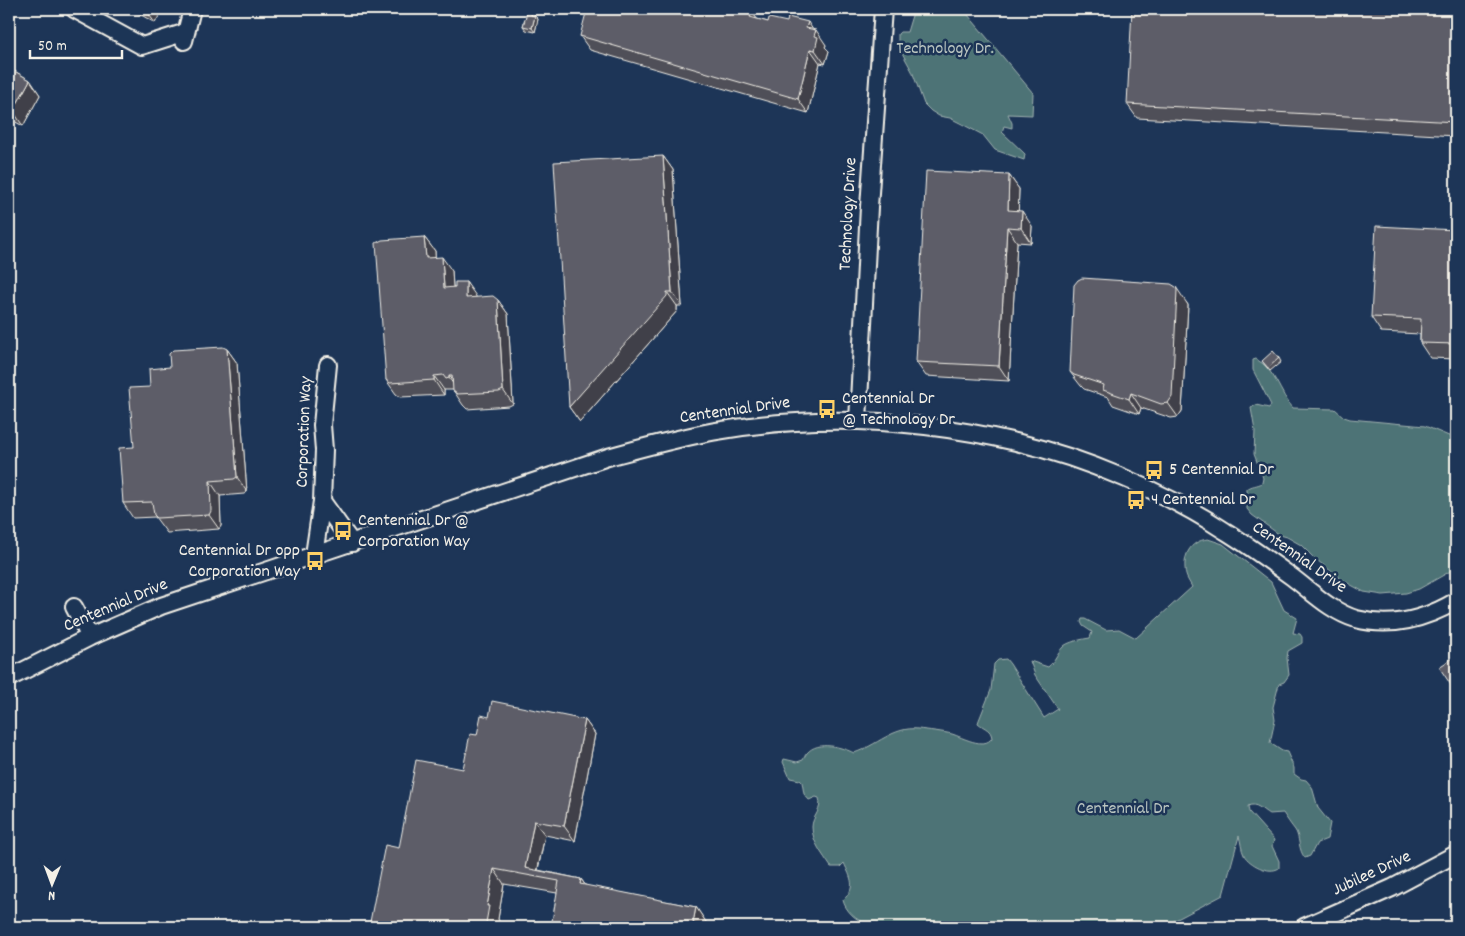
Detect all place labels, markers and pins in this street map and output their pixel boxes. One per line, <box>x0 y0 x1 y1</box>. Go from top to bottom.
place label: Centennial Dr @ Technology Dr <box>842 387 955 433</box>
bus stop icon: Centennial Dr @ Technology Dr <box>816 398 838 420</box>
place label: 5 Centennial Dr <box>1169 458 1274 483</box>
bus stop icon: 5 Centennial Dr <box>1143 459 1165 481</box>
place label: 4 Centennial Dr <box>1151 488 1255 513</box>
bus stop icon: 4 Centennial Dr <box>1125 489 1147 511</box>
place label: Centennial Dr @ Corporation Way <box>358 509 470 555</box>
bus stop icon: Centennial Dr @ Corporation Way <box>332 520 354 542</box>
place label: Centennial Dr opp Corporation Way <box>179 539 301 585</box>
bus stop icon: Centennial Dr opp Corporation Way <box>304 550 326 572</box>

